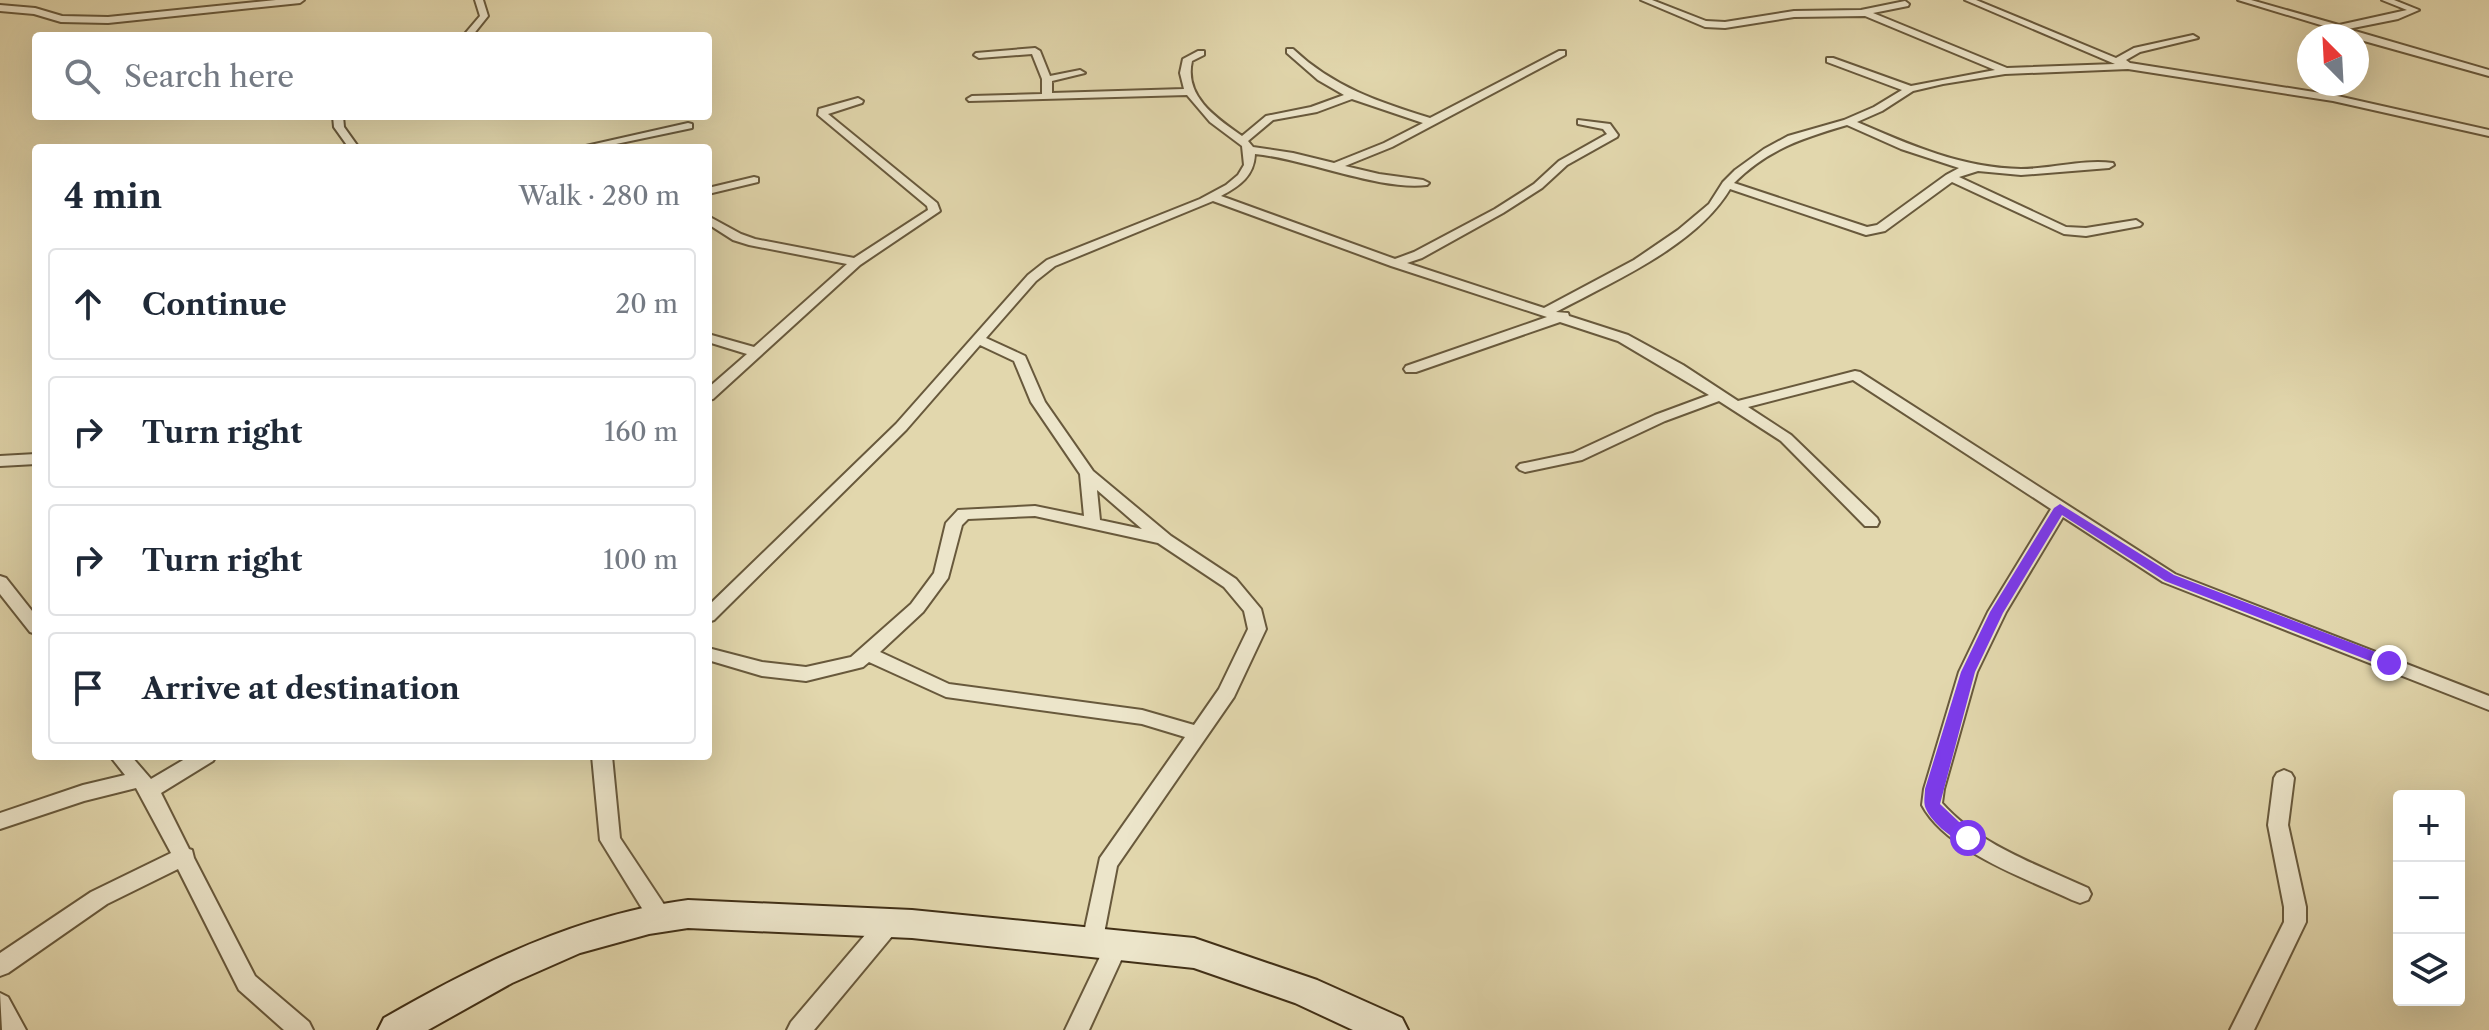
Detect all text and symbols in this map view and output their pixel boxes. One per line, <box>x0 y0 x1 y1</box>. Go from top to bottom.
north arrow <box>2297 24 2369 96</box>
search box <box>32 32 712 120</box>
icon: search <box>60 54 104 98</box>
text: Search here <box>124 58 294 95</box>
text: 4 min <box>64 175 162 217</box>
text: Walk · 280 m <box>519 180 680 212</box>
icon: ahead <box>66 282 110 326</box>
text: Continue <box>142 286 287 323</box>
text: 20 m <box>615 288 678 320</box>
icon: right <box>66 410 110 454</box>
text: Turn right <box>142 414 302 451</box>
text: 160 m <box>604 416 678 448</box>
icon: right <box>66 538 110 582</box>
text: Turn right <box>142 542 302 579</box>
text: 100 m <box>603 544 678 576</box>
route end <box>2371 645 2407 681</box>
icon: arrive <box>66 666 110 710</box>
text: Arrive at destination <box>142 670 460 707</box>
map controls <box>2393 790 2465 1006</box>
button: + <box>2393 790 2465 862</box>
route start <box>1950 820 1986 856</box>
button: − <box>2393 862 2465 934</box>
button: layers <box>2393 934 2465 1006</box>

